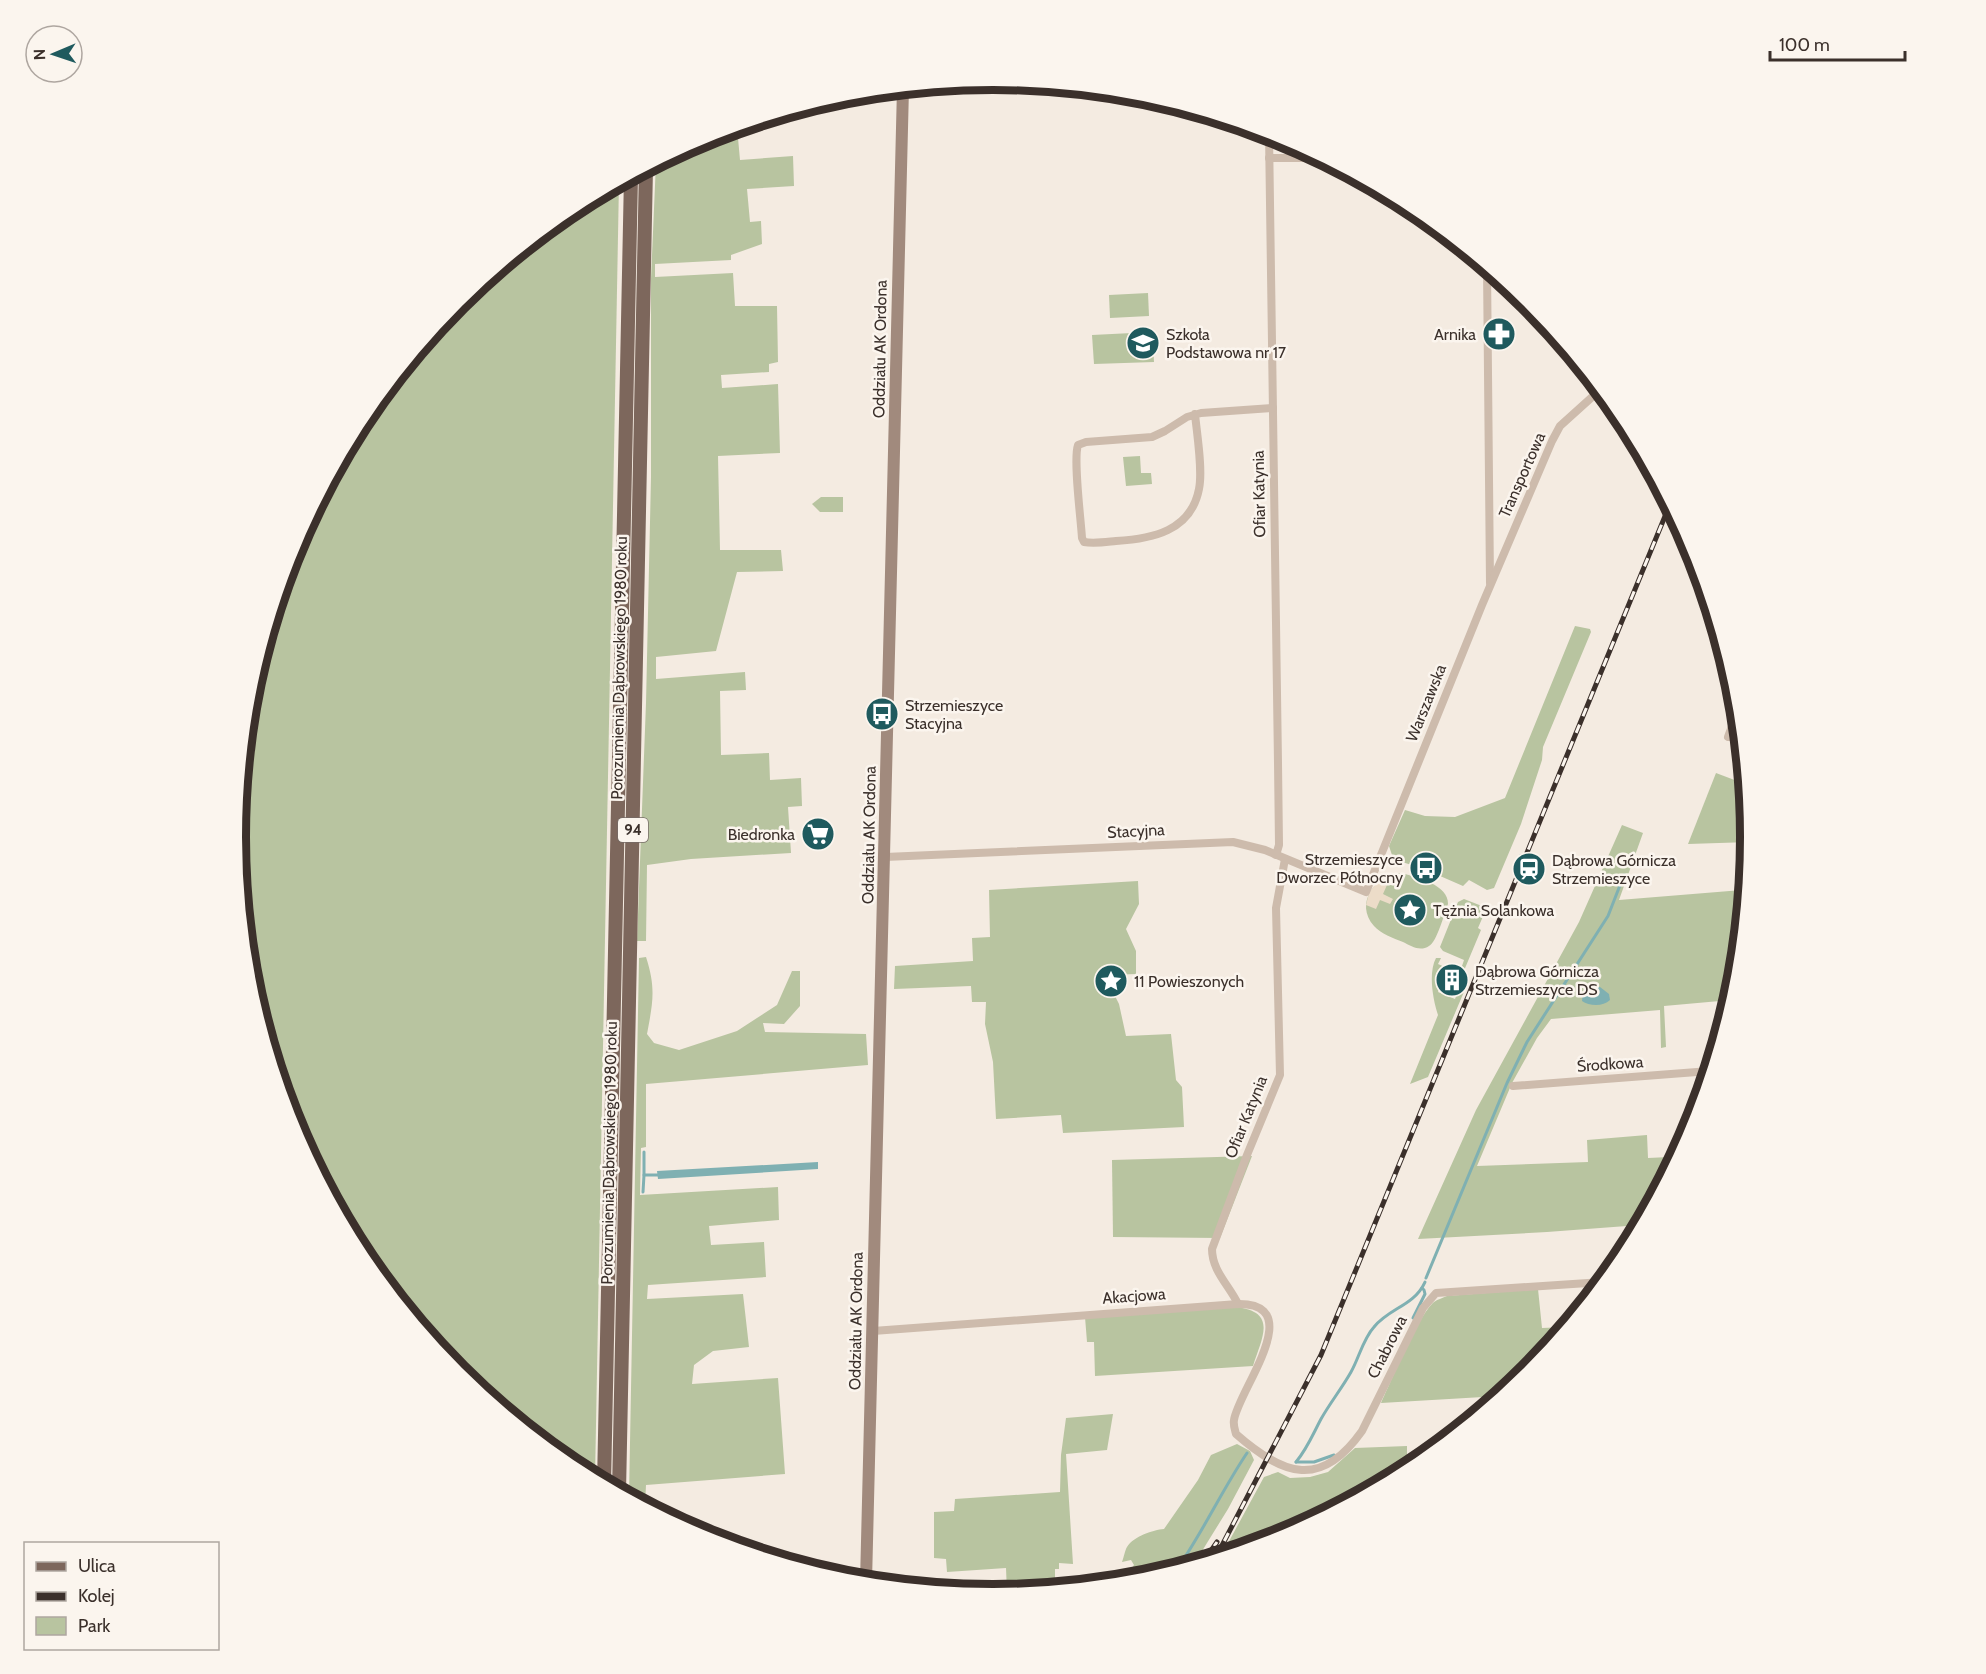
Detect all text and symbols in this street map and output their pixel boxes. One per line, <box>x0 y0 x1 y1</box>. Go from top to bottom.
north arrow <box>24 24 84 84</box>
scale bar <box>1770 24 1905 62</box>
text: 100 m <box>1779 34 1830 56</box>
text: N <box>30 49 49 60</box>
street label: Oddziału AK Ordona <box>869 279 891 418</box>
pharmacy icon: Arnika <box>1481 316 1517 352</box>
school or university icon: Szkoła Podstawowa nr 17 <box>1125 325 1161 361</box>
place label: Szkoła Podstawowa nr 17 <box>1166 325 1286 362</box>
place label: Arnika <box>1434 325 1476 344</box>
street label: Transportowa <box>1495 429 1549 521</box>
street label: Ofiar Katynia <box>1249 450 1269 538</box>
street label: Porozumienia Dąbrowskiego 1980 roku <box>607 536 631 800</box>
street label: Warszawska <box>1402 661 1450 745</box>
bus stop icon: Strzemieszyce Stacyjna <box>864 696 900 732</box>
place label: Strzemieszyce Stacyjna <box>905 696 1003 733</box>
street label: Oddziału AK Ordona <box>858 765 880 904</box>
supermarket icon: Biedronka <box>800 816 836 852</box>
road number: 94 <box>618 818 648 842</box>
street label: Stacyjna <box>1107 820 1166 842</box>
place label: Biedronka <box>728 825 795 844</box>
place label: Strzemieszyce Dworzec Północny <box>1276 850 1403 887</box>
bus stop icon: Strzemieszyce Dworzec Północny <box>1408 850 1444 886</box>
station icon: Dąbrowa Górnicza Strzemieszyce <box>1511 851 1547 887</box>
place label: Dąbrowa Górnicza Strzemieszyce <box>1552 851 1676 888</box>
place icon: Tężnia Solankowa <box>1392 892 1428 928</box>
place label: Tężnia Solankowa <box>1433 901 1554 920</box>
building icon: Dąbrowa Górnicza Strzemieszyce DS <box>1434 962 1470 998</box>
place label: Dąbrowa Górnicza Strzemieszyce DS <box>1475 962 1599 999</box>
place icon: 11 Powieszonych <box>1093 963 1129 999</box>
place label: 11 Powieszonych <box>1134 972 1244 991</box>
street label: Porozumienia Dąbrowskiego 1980 roku <box>597 1021 621 1285</box>
street label: Środkowa <box>1576 1052 1644 1076</box>
street label: Ofiar Katynia <box>1221 1073 1271 1161</box>
street label: Oddziału AK Ordona <box>845 1251 867 1390</box>
street label: Akacjowa <box>1102 1284 1167 1308</box>
street label: Chabrowa <box>1363 1312 1411 1382</box>
legend <box>24 1542 219 1650</box>
text: Ulica <box>78 1555 116 1577</box>
text: Kolej <box>78 1585 115 1607</box>
text: Park <box>78 1615 111 1637</box>

